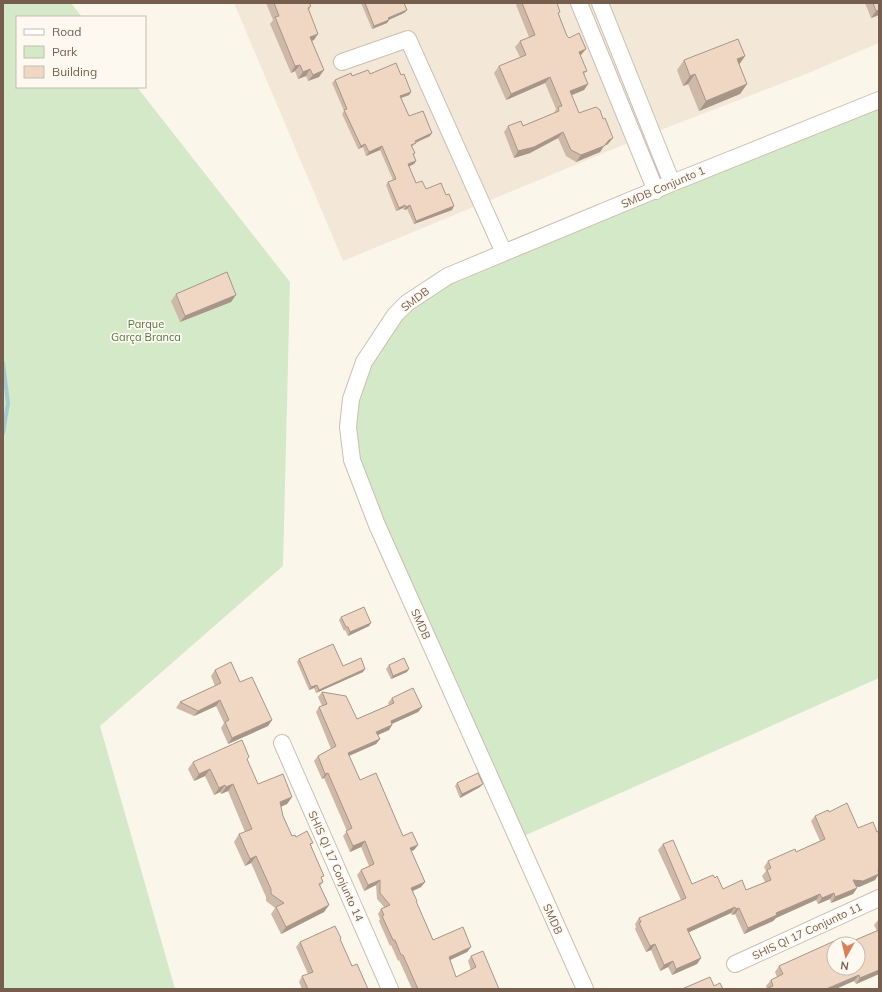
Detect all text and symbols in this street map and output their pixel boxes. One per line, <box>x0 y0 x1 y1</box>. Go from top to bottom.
legend <box>16 16 146 88</box>
text: Road <box>52 24 81 39</box>
text: Park <box>52 44 78 59</box>
text: Building <box>52 64 97 79</box>
street label: SMDB Conjunto 1 <box>619 163 707 211</box>
street label: SMDB <box>398 284 432 314</box>
park label: Parque Garça Branca <box>111 317 181 344</box>
street label: SMDB <box>408 607 434 641</box>
street label: SHIS QI 17 Conjunto 14 <box>305 809 367 924</box>
street label: SHIS QI 17 Conjunto 11 <box>750 899 864 963</box>
street label: SMDB <box>540 902 566 936</box>
north arrow <box>826 936 866 976</box>
text: N <box>840 958 850 973</box>

